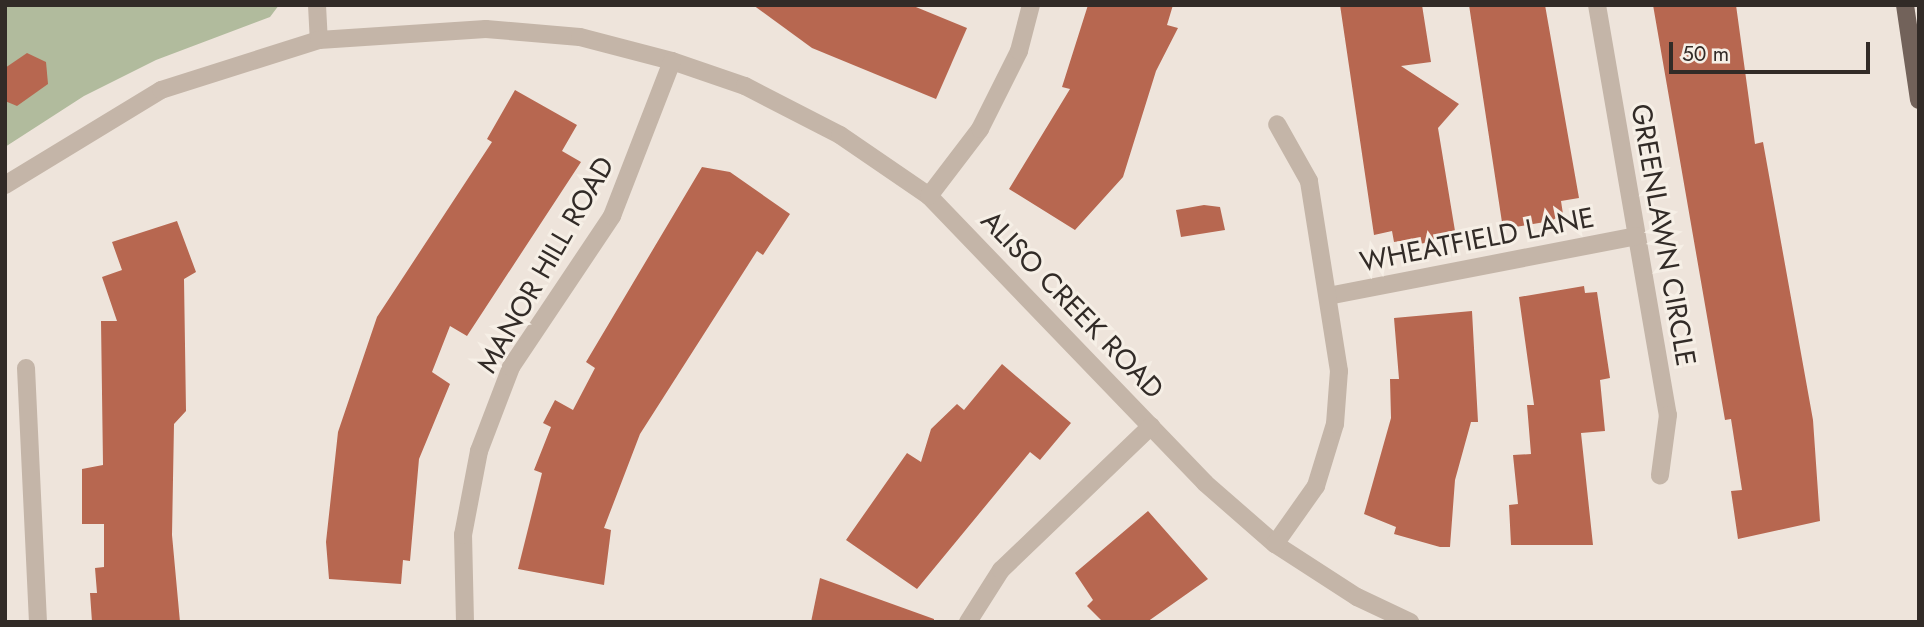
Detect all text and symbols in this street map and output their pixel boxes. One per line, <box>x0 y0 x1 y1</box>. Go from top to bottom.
scale bar <box>1672 28 1873 72</box>
text: 50 m <box>1682 39 1729 69</box>
street label: GREENLAWN CIRCLE <box>1623 101 1703 369</box>
street label: MANOR HILL ROAD <box>470 151 622 379</box>
street label: WHEATFIELD LANE <box>1357 201 1597 279</box>
street label: ALISO CREEK ROAD <box>974 204 1170 406</box>

